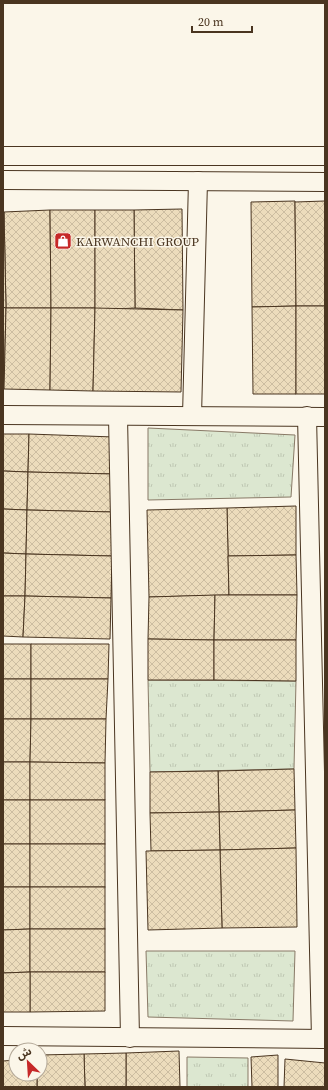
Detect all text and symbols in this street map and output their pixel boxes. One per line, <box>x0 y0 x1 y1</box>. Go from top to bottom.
scale bar <box>192 8 252 34</box>
text: 20 m <box>198 14 224 30</box>
shop icon: KARWANCHI GROUP <box>53 231 73 251</box>
place label: KARWANCHI GROUP <box>76 233 199 250</box>
north arrow <box>8 1042 48 1082</box>
text: ش <box>14 1043 34 1063</box>

